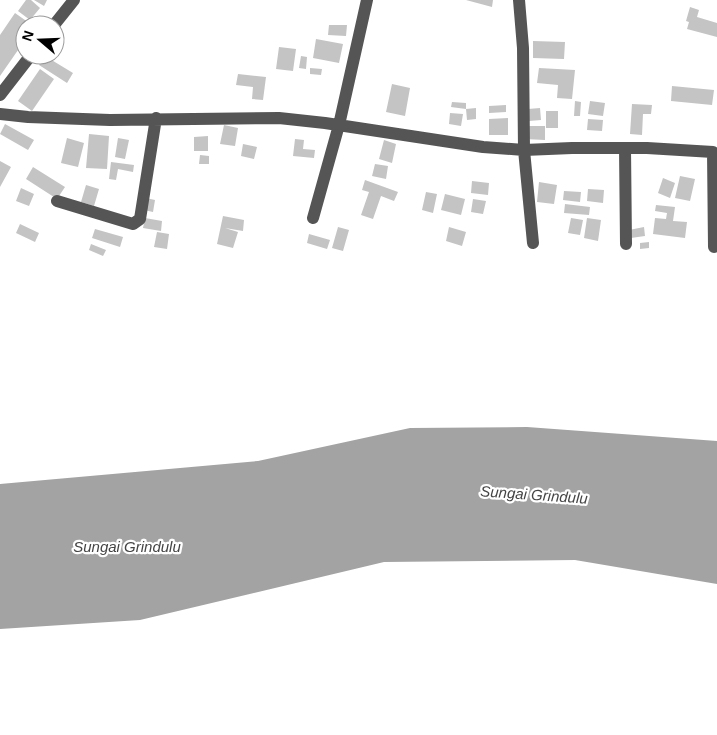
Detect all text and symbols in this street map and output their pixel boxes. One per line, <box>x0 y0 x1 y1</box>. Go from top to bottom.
north arrow <box>15 15 65 65</box>
text: N <box>18 28 37 43</box>
water label: Sungai Grindulu <box>480 482 589 507</box>
water label: Sungai Grindulu <box>73 538 181 555</box>

